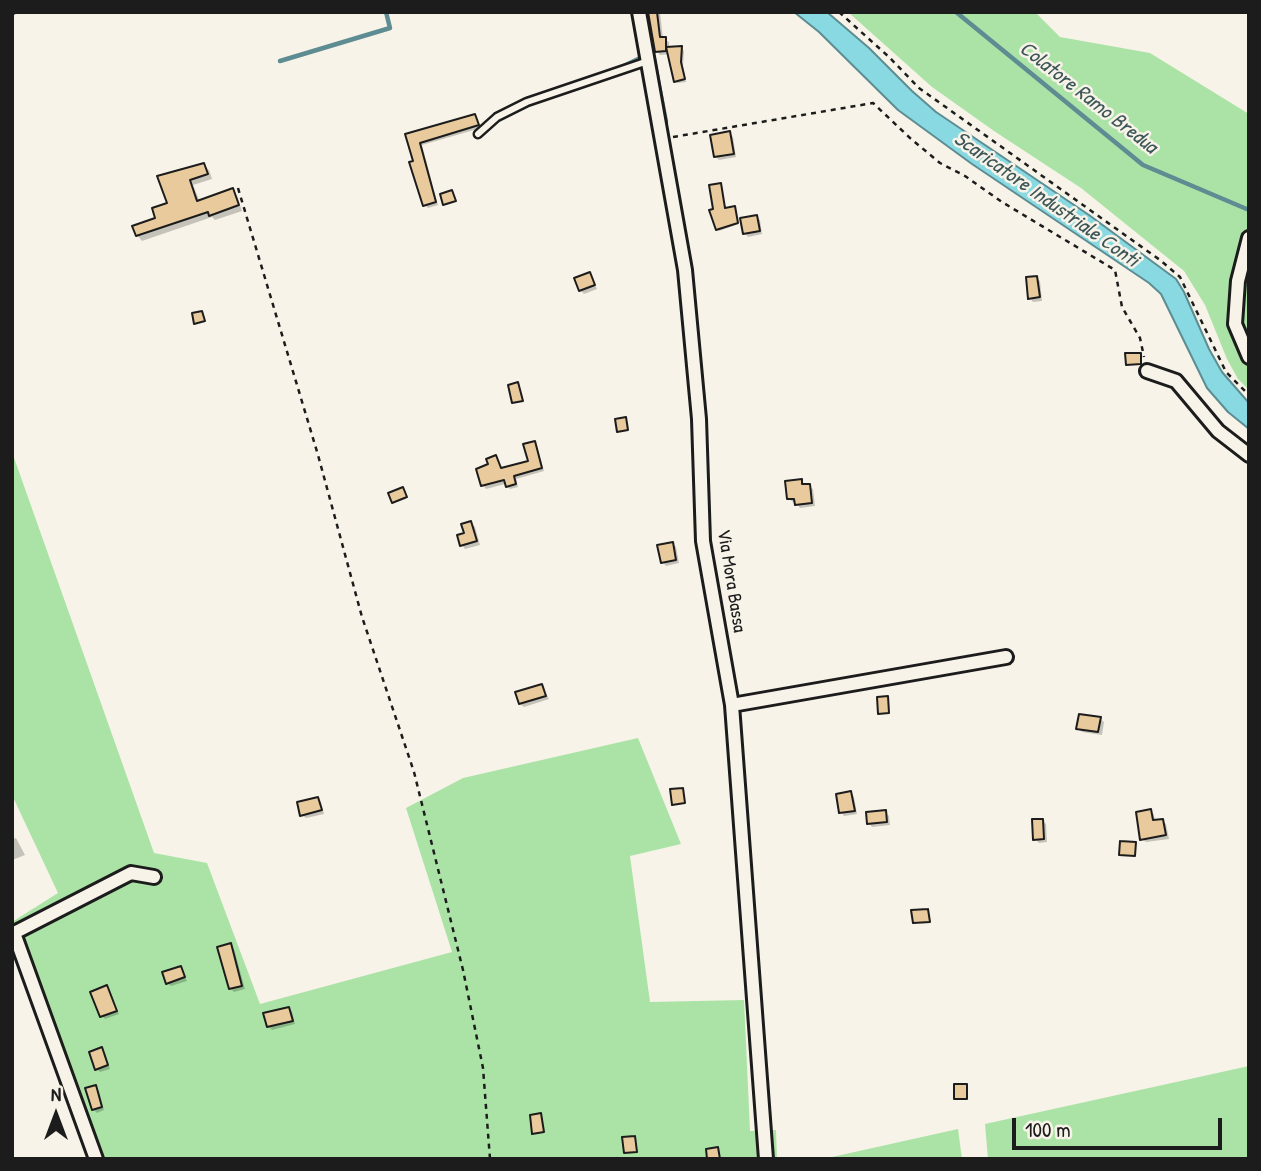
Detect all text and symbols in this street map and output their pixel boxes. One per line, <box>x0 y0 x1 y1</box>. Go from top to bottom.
water label: Colatore Ramo Bredua <box>1014 36 1162 160</box>
water label: Scaricatore Industriale Conti <box>949 127 1143 273</box>
street label: Via Mora Bassa <box>712 528 750 634</box>
north arrow <box>21 1080 91 1150</box>
text: N <box>51 1081 61 1107</box>
scale bar <box>1016 1104 1226 1148</box>
text: 100 m <box>1025 1115 1071 1144</box>

